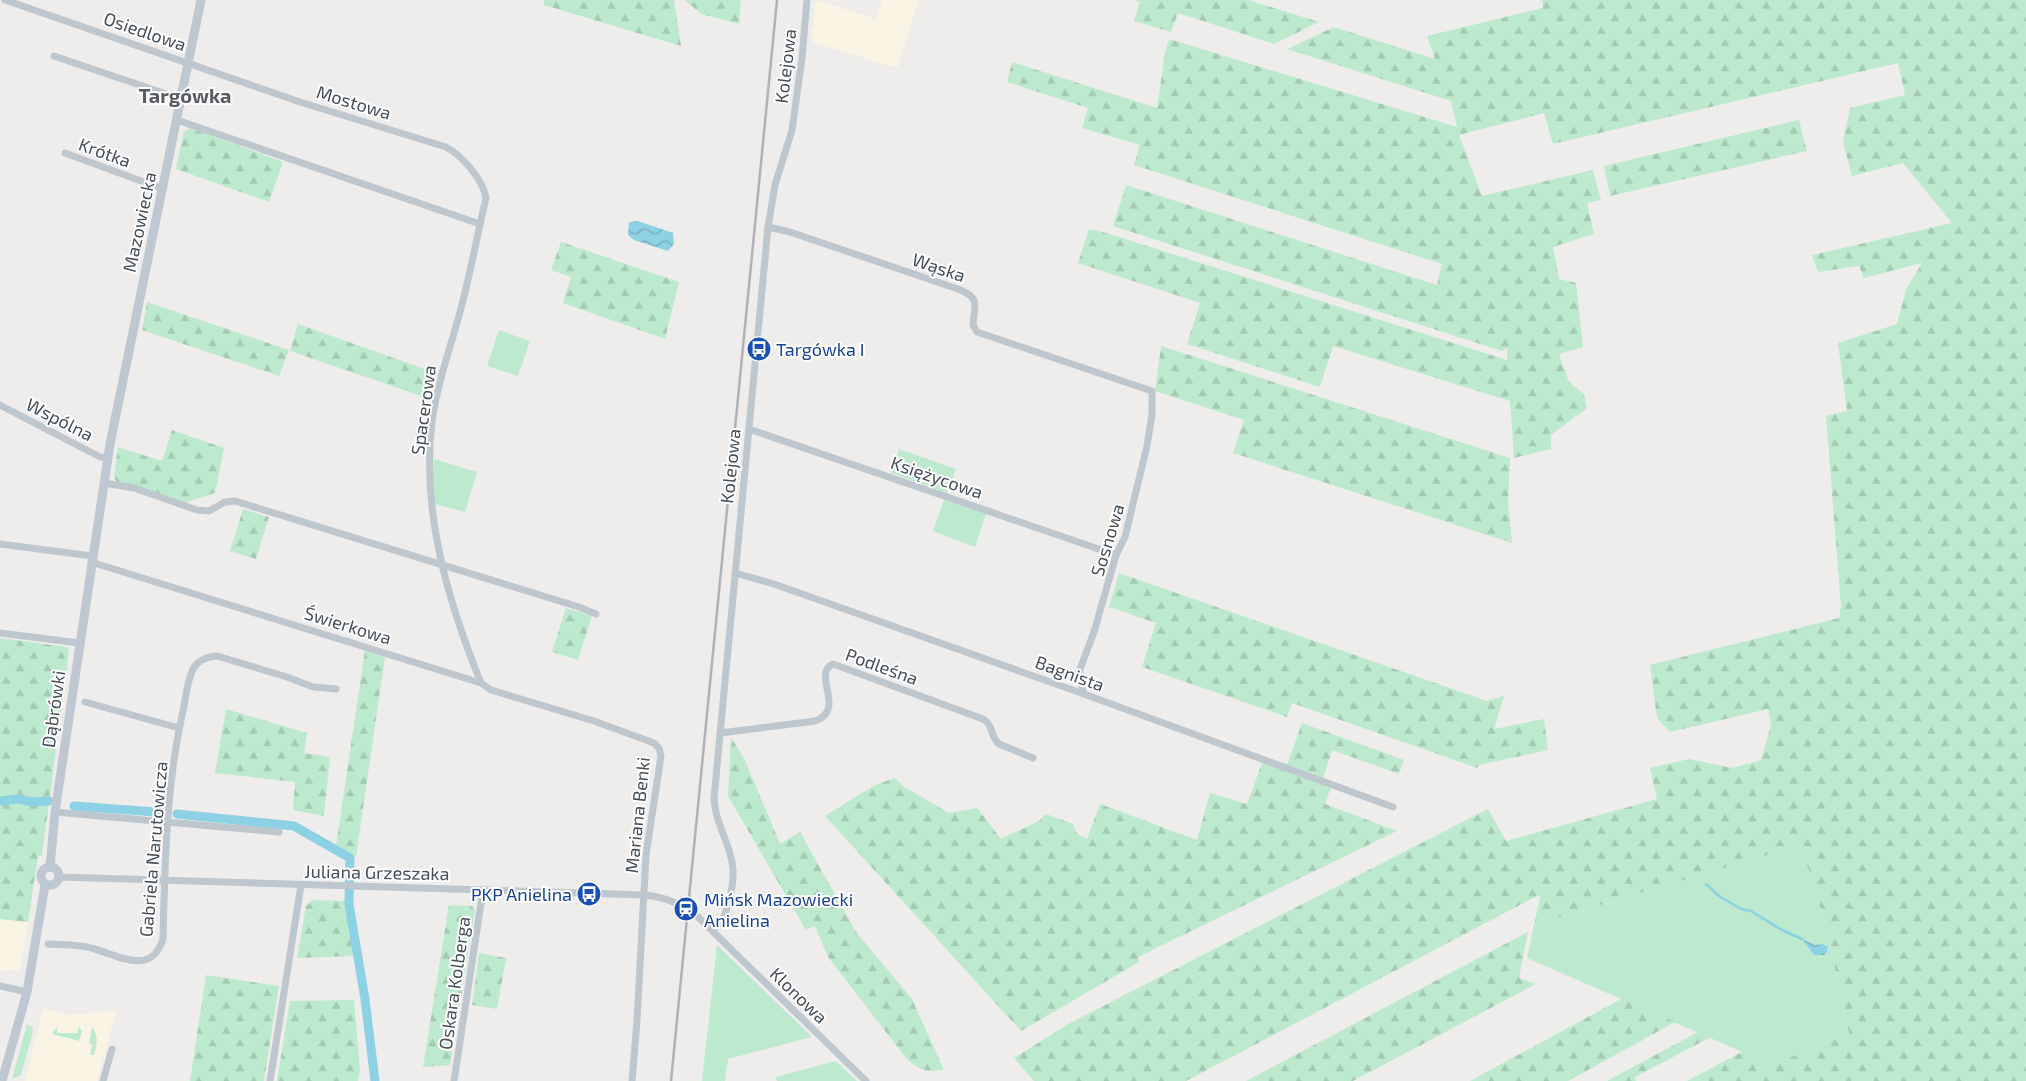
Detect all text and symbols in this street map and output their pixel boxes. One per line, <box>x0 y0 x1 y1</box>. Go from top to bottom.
street label: Osiedlowa <box>101 7 189 55</box>
street label: Kolejowa <box>770 27 800 105</box>
street label: Mostowa <box>314 80 394 124</box>
district label: Targówka <box>139 83 231 107</box>
street label: Krótka <box>76 132 134 172</box>
street label: Mazowiecka <box>118 170 160 274</box>
street label: Wąska <box>909 248 969 286</box>
bus stop icon: Targówka I <box>746 336 772 362</box>
place label: Targówka I <box>776 338 865 360</box>
street label: Spacerowa <box>406 364 440 456</box>
street label: Wspólna <box>23 393 97 445</box>
street label: Kolejowa <box>715 428 745 504</box>
street label: Księżycowa <box>888 451 986 503</box>
street label: Sosnowa <box>1086 501 1128 579</box>
street label: Świerkowa <box>302 601 394 649</box>
street label: Podleśna <box>843 643 921 689</box>
street label: Bagnista <box>1032 650 1108 696</box>
street label: Dąbrówki <box>37 669 69 749</box>
street label: Mariana Benki <box>620 756 654 874</box>
street label: Gabriela Narutowicza <box>134 760 172 938</box>
street label: Juliana Grzeszaka <box>304 860 450 884</box>
bus stop icon: PKP Anielina <box>576 881 602 907</box>
place label: PKP Anielina <box>471 883 572 905</box>
place label: Mińsk Mazowiecki Anielina <box>704 888 853 931</box>
station icon: Mińsk Mazowiecki Anielina <box>673 896 699 922</box>
street label: Oskara Kolberga <box>434 915 474 1051</box>
street label: Klonowa <box>766 962 832 1028</box>

